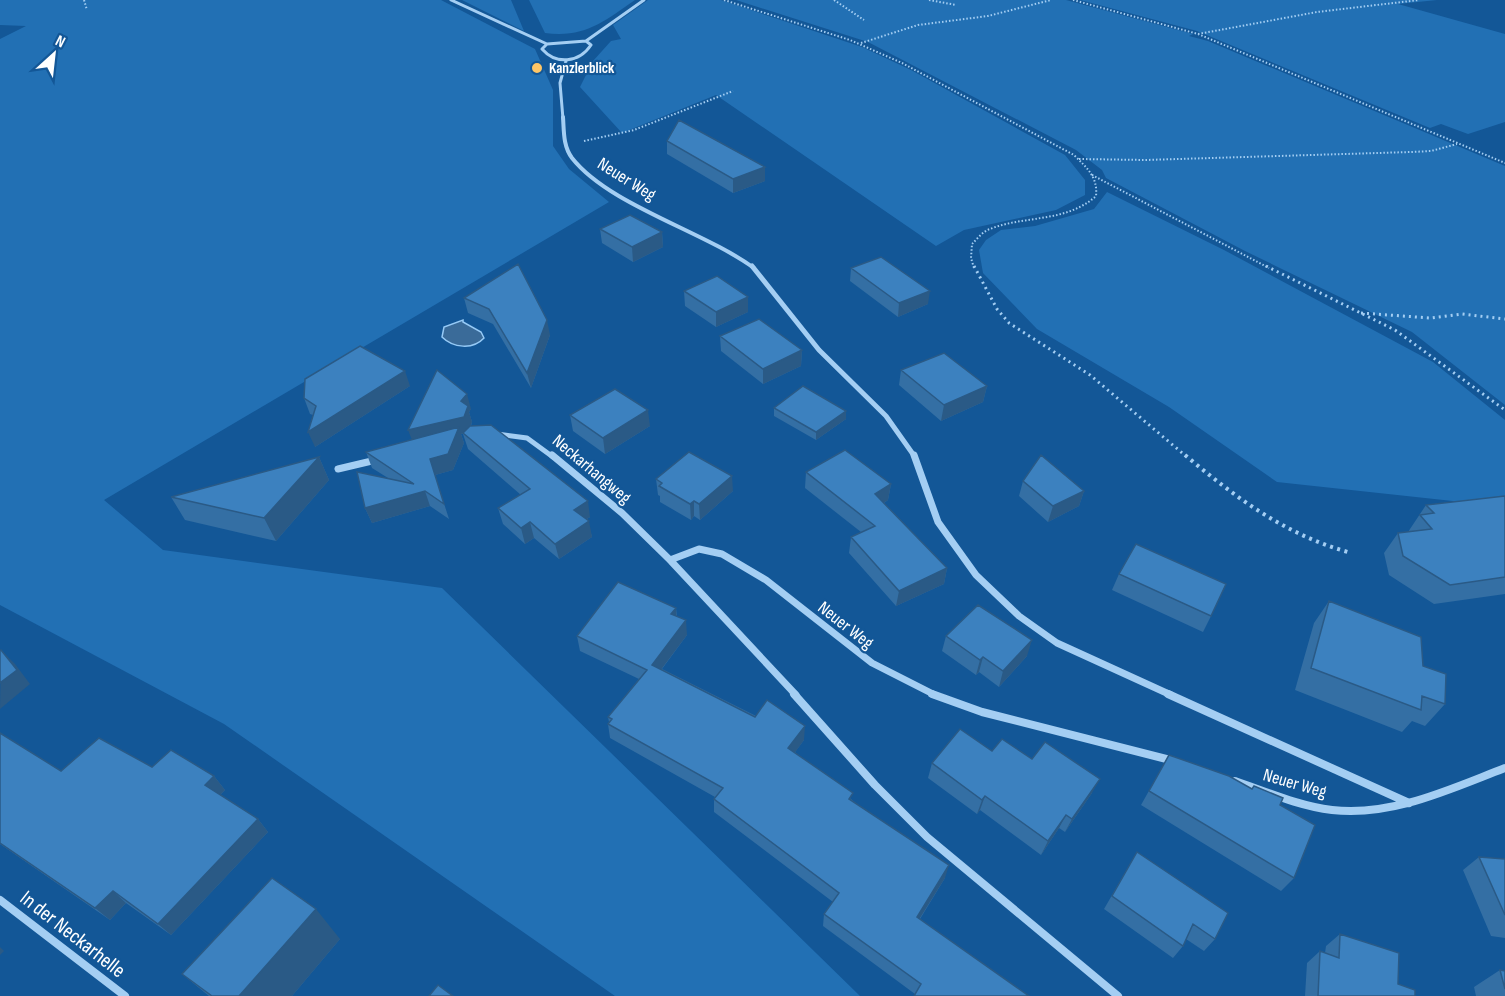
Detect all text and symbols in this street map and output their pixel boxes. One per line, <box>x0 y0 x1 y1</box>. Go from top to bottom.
north arrow <box>24 24 84 84</box>
text: N <box>52 32 68 52</box>
place label: Kanzlerblick <box>549 59 615 78</box>
marker: Kanzlerblick <box>530 61 544 75</box>
street label: Neuer Weg <box>594 153 660 206</box>
street label: Neckarhangweg <box>548 430 635 508</box>
street label: Neuer Weg <box>814 597 878 654</box>
street label: Neuer Weg <box>1261 764 1329 803</box>
street label: In der Neckarhelle <box>15 886 130 983</box>

